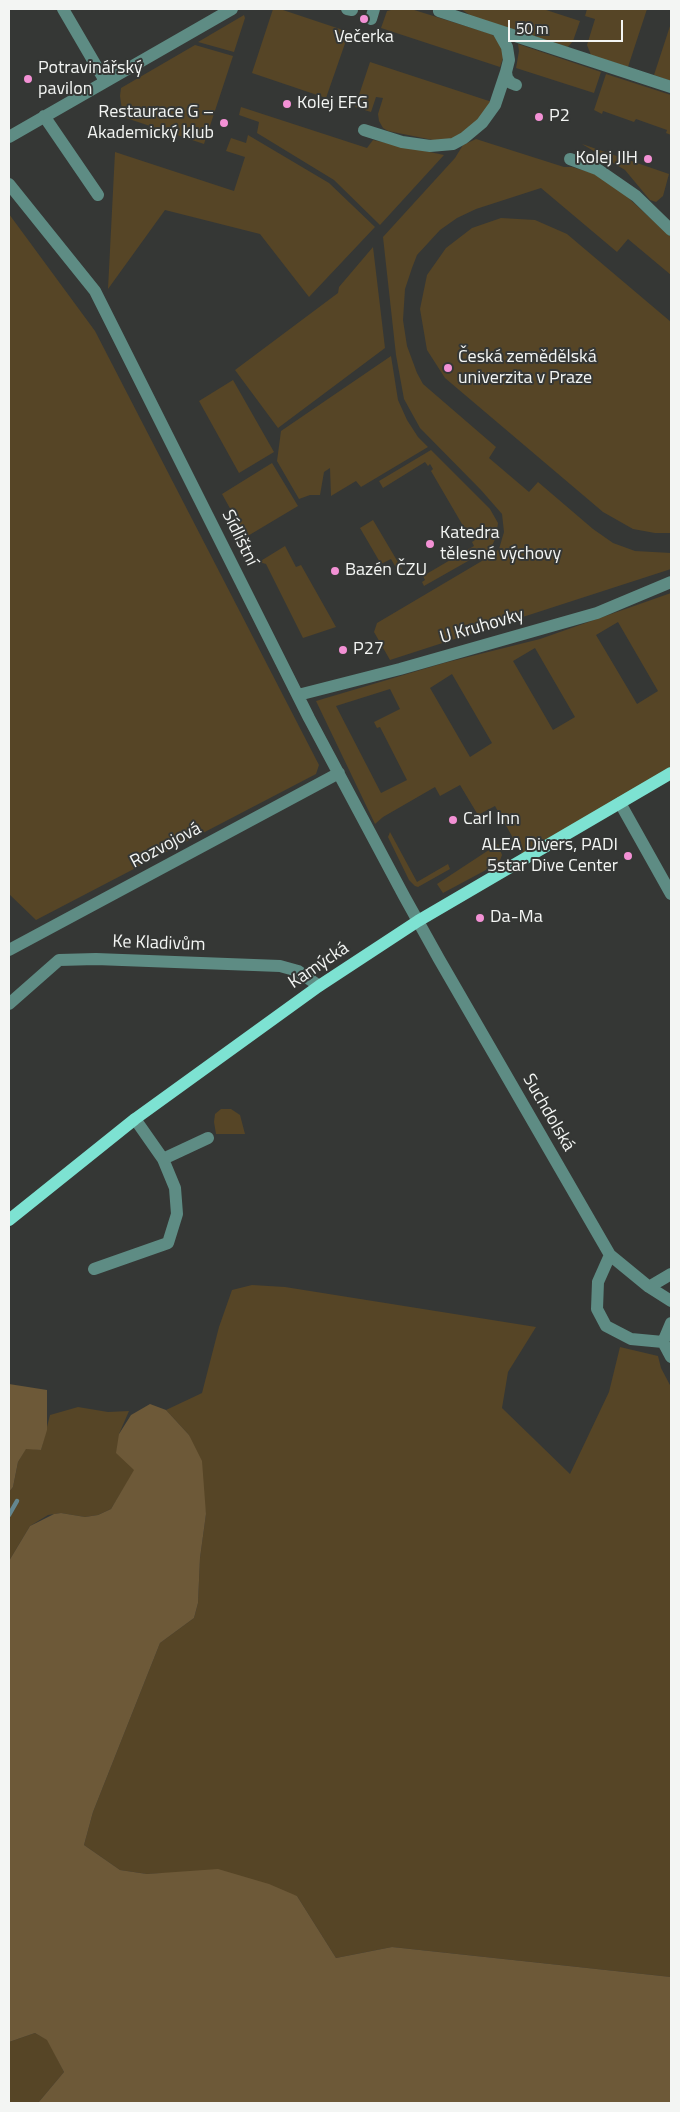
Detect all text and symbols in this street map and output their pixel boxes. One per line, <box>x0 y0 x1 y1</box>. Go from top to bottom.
scale bar <box>510 10 625 42</box>
marker: Večerka <box>358 13 370 25</box>
text: 50 m <box>516 17 549 40</box>
place label: Večerka <box>334 27 394 49</box>
place label: Potravinářský pavilon <box>38 58 143 100</box>
marker: Potravinářský pavilon <box>22 73 34 85</box>
place label: Kolej EFG <box>297 93 368 115</box>
marker: Kolej EFG <box>281 98 293 110</box>
place label: Restaurace G – Akademický klub <box>87 102 214 144</box>
place label: P2 <box>549 106 570 128</box>
marker: P2 <box>533 111 545 123</box>
marker: Restaurace G – Akademický klub <box>218 117 230 129</box>
place label: Kolej JIH <box>576 148 638 170</box>
marker: Kolej JIH <box>642 153 654 165</box>
place label: Česká zemědělská univerzita v Praze <box>458 347 597 389</box>
marker: Česká zemědělská univerzita v Praze <box>442 362 454 374</box>
street label: Sídlištní <box>216 506 262 570</box>
place label: Katedra tělesné výchovy <box>440 523 561 566</box>
marker: Katedra tělesné výchovy <box>424 538 436 550</box>
place label: Bazén ČZU <box>345 560 427 582</box>
marker: Bazén ČZU <box>329 565 341 577</box>
street label: U Kruhovky <box>437 605 527 649</box>
place label: P27 <box>353 639 384 661</box>
marker: P27 <box>337 644 349 656</box>
place label: Carl Inn <box>463 809 520 831</box>
marker: Carl Inn <box>447 814 459 826</box>
street label: Rozvojová <box>127 818 205 874</box>
place label: ALEA Divers, PADI 5star Dive Center <box>481 835 618 878</box>
marker: ALEA Divers, PADI 5star Dive Center <box>622 850 634 862</box>
place label: Da-Ma <box>490 907 543 929</box>
marker: Da-Ma <box>474 912 486 924</box>
street label: Ke Kladivům <box>112 932 206 956</box>
street label: Kamýcká <box>285 938 353 994</box>
street label: Suchdolská <box>517 1070 579 1156</box>

